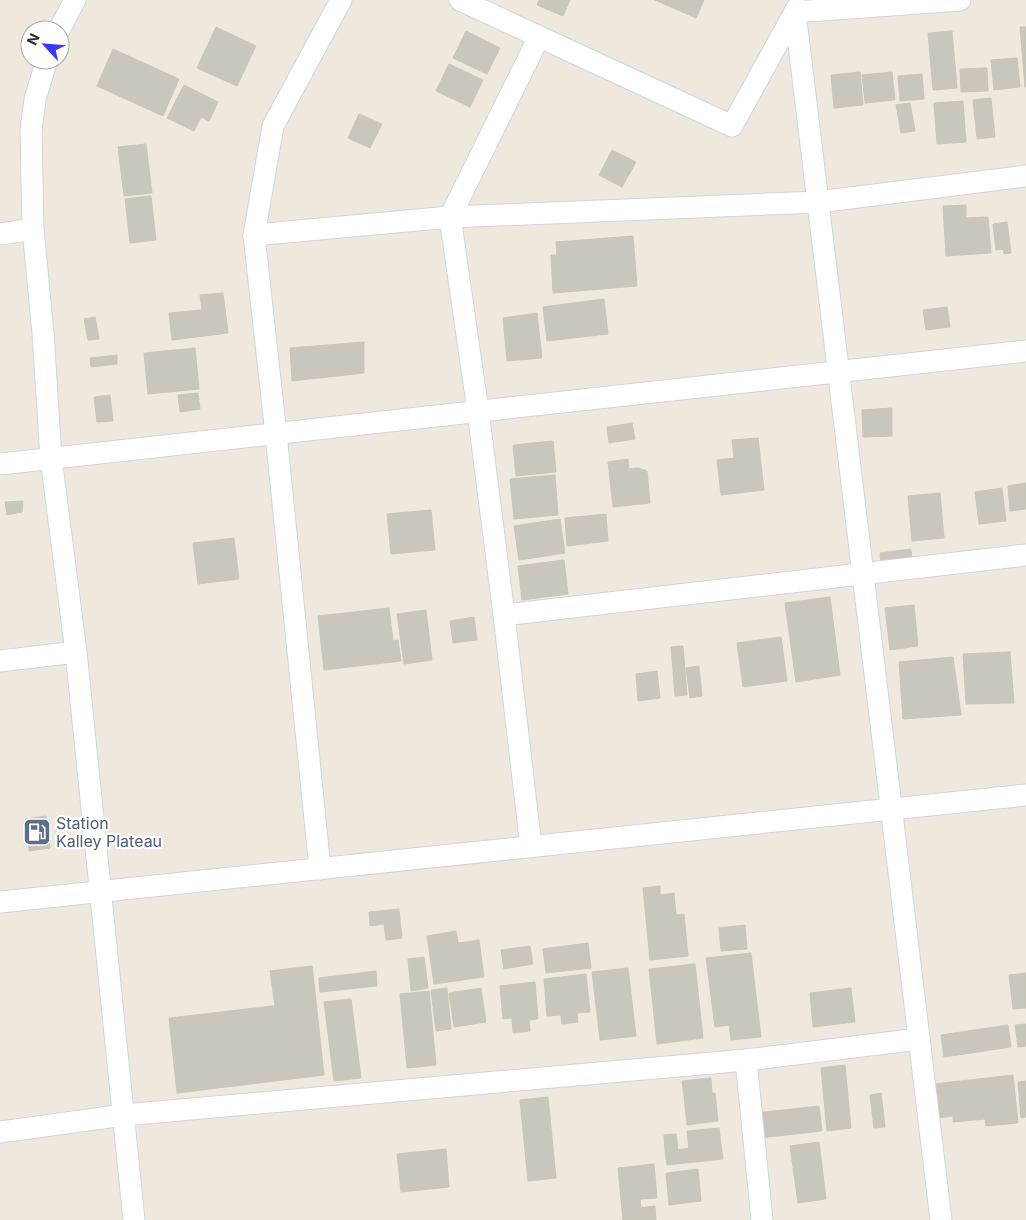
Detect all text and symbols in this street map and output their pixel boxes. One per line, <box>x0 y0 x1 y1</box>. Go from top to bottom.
north arrow <box>20 20 70 70</box>
text: N <box>23 31 43 48</box>
place label: Station Kalley Plateau <box>56 813 162 851</box>
fuel station icon: Station Kalley Plateau <box>22 817 52 847</box>

